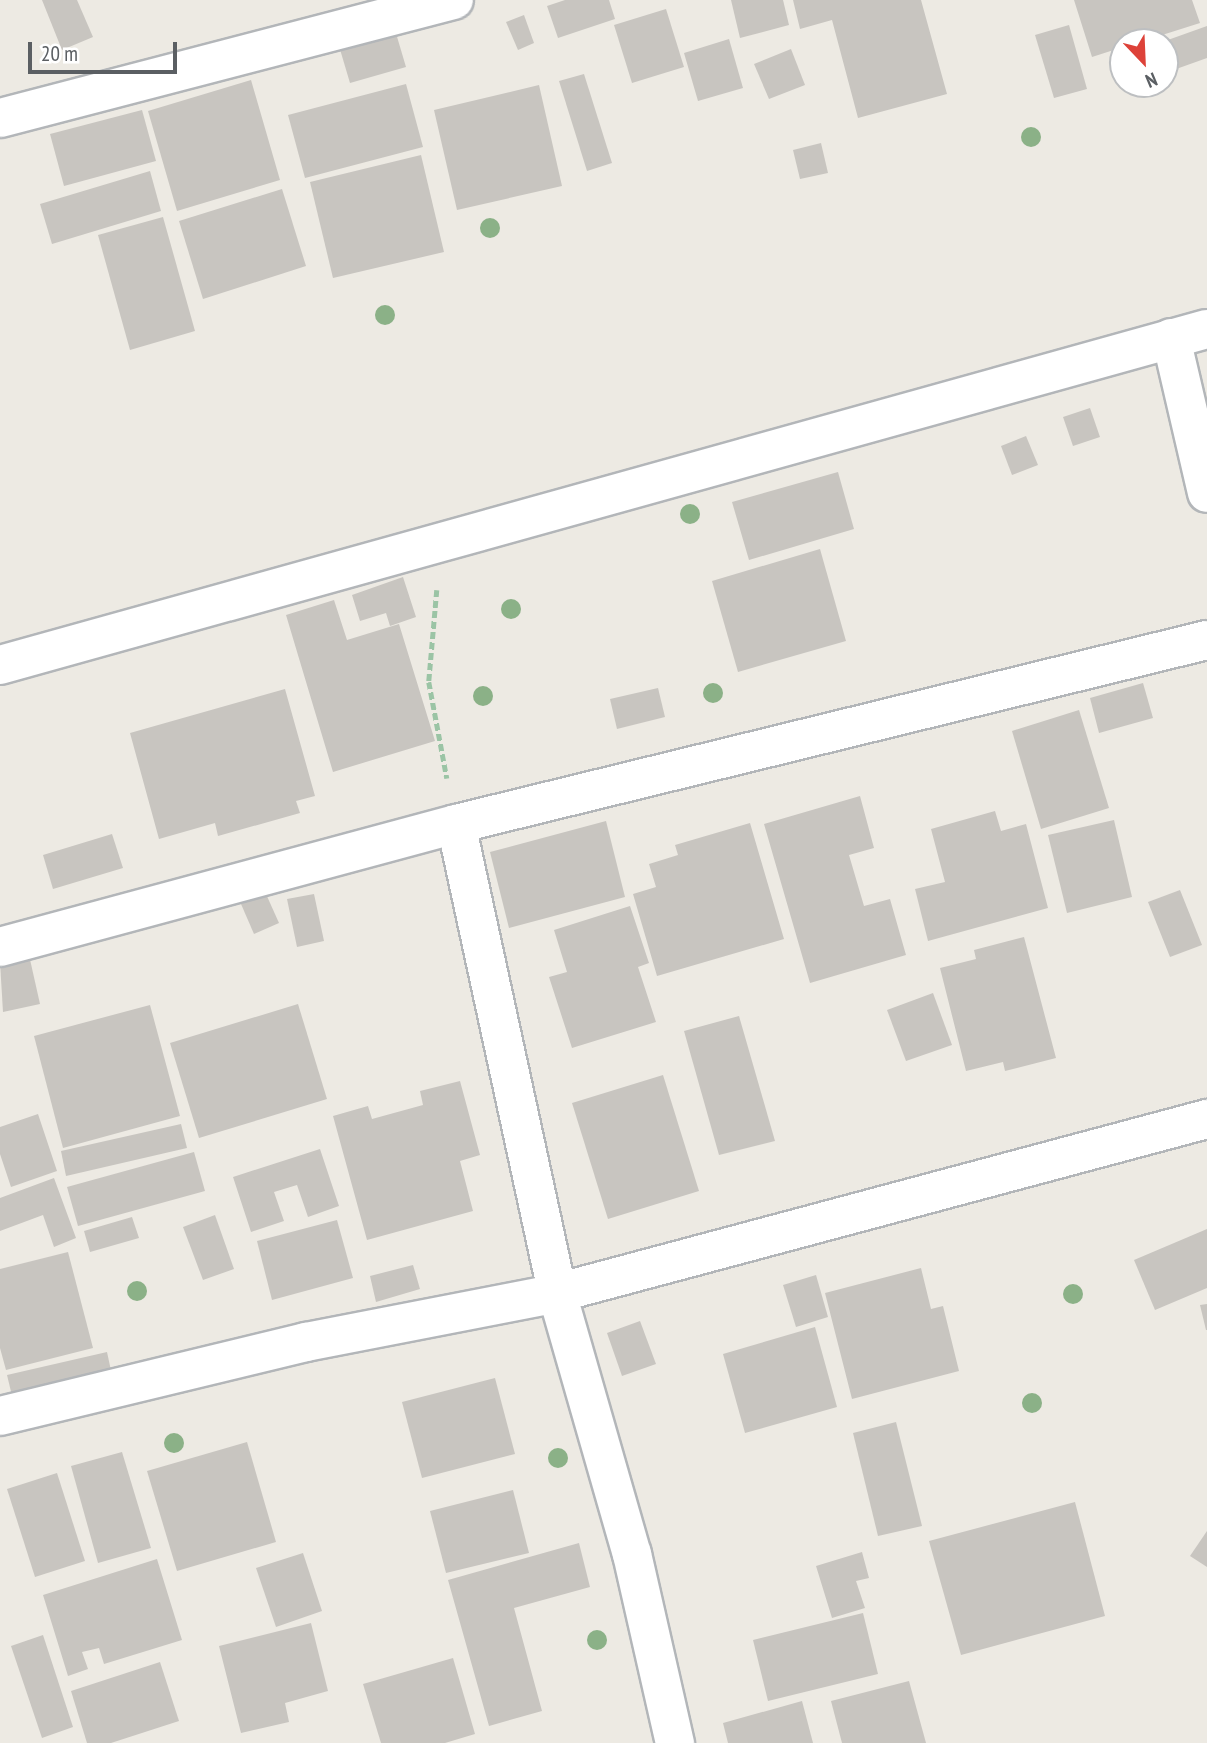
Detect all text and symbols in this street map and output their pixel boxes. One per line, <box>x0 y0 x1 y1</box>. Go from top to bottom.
scale bar <box>32 28 180 72</box>
north arrow <box>1109 28 1179 98</box>
text: 20 m <box>41 40 78 67</box>
text: N <box>1142 67 1161 94</box>

